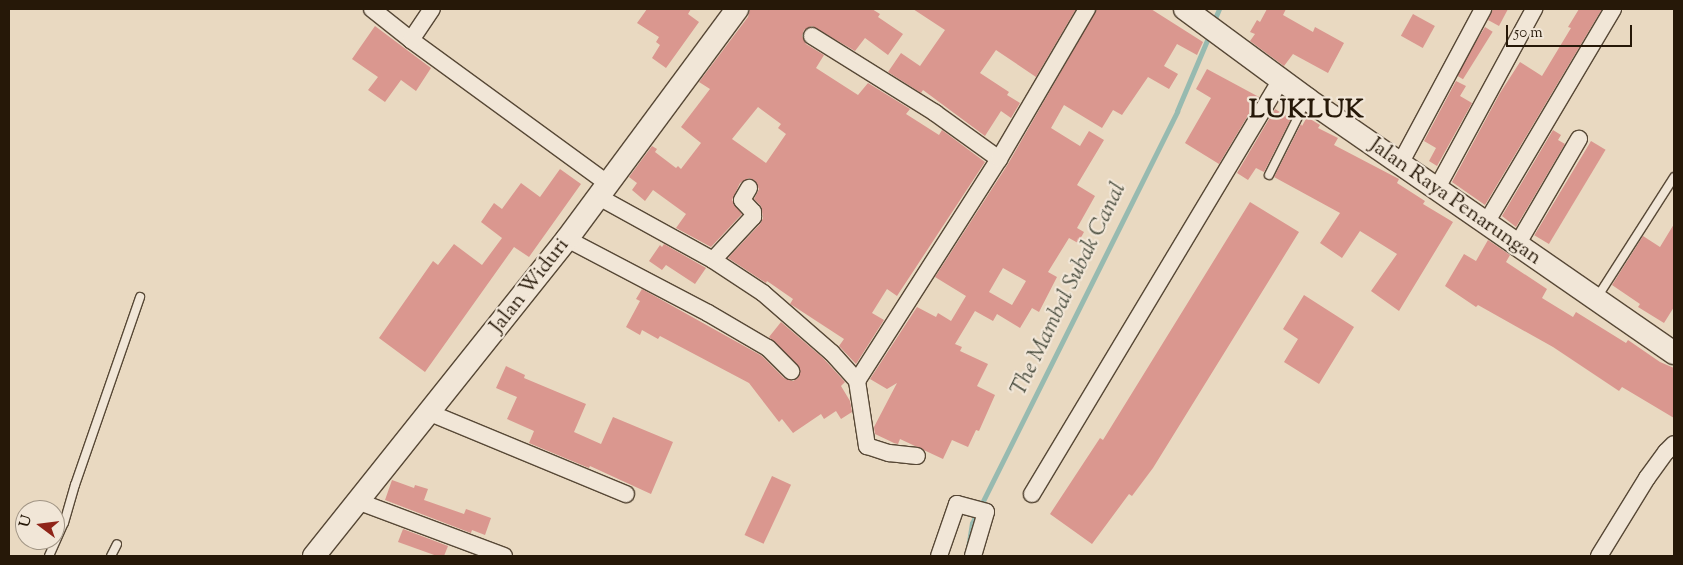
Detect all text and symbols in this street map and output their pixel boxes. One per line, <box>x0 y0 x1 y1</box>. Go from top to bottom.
scale bar <box>1508 15 1634 47</box>
text: 50 m <box>1514 23 1543 44</box>
district label: LUKLUK <box>1248 95 1366 127</box>
street label: Jalan Raya Penarungan <box>1364 133 1546 271</box>
water label: The Mambal Subak Canal <box>1007 179 1133 401</box>
street label: Jalan Widuri <box>485 233 575 339</box>
north arrow <box>15 500 65 550</box>
text: U <box>15 513 38 529</box>

